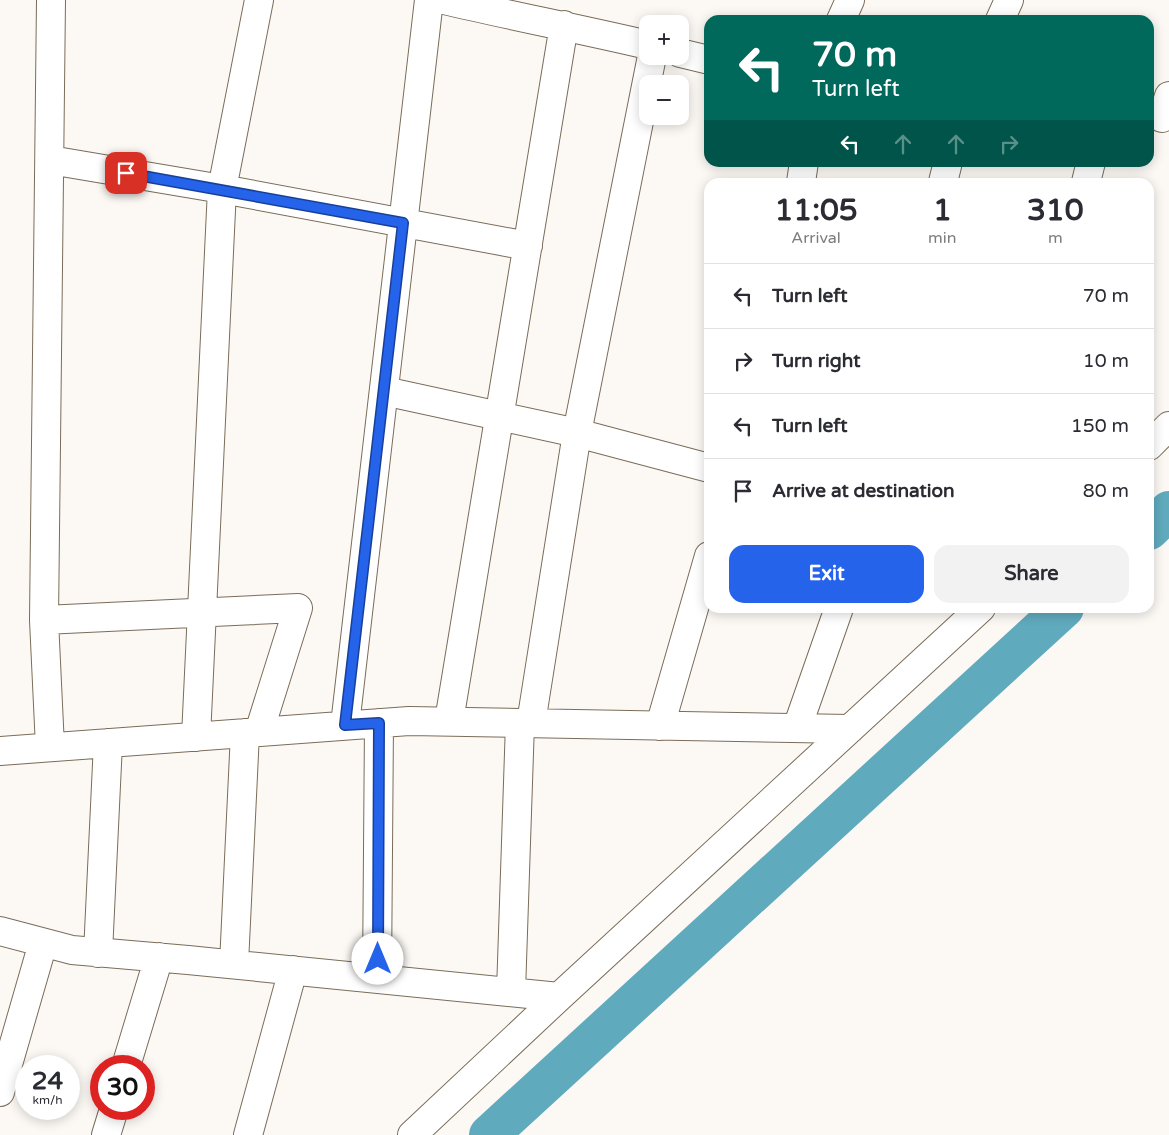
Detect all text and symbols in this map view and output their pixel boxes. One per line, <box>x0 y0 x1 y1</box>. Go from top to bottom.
map controls <box>639 15 689 125</box>
button: + <box>639 15 689 65</box>
text: 70 m <box>812 34 897 76</box>
icon: left <box>729 35 794 100</box>
button: − <box>639 75 689 125</box>
text: Turn left <box>812 76 900 102</box>
icon: left <box>836 130 864 158</box>
icon: ahead <box>889 130 917 158</box>
icon: ahead <box>942 130 970 158</box>
icon: right <box>995 130 1023 158</box>
pin <box>105 152 147 194</box>
icon: arrive <box>112 159 140 187</box>
text: 11:05 <box>774 192 858 229</box>
text: 1 <box>933 192 952 229</box>
text: 310 <box>1027 192 1084 229</box>
text: Arrival <box>791 228 841 248</box>
text: min <box>928 228 957 248</box>
text: m <box>1048 228 1063 248</box>
icon: left <box>729 282 757 310</box>
text: Turn left <box>772 285 848 307</box>
text: 70 m <box>1083 285 1129 307</box>
icon: right <box>729 347 757 375</box>
text: Turn right <box>772 350 860 372</box>
text: 10 m <box>1083 350 1129 372</box>
icon: left <box>729 412 757 440</box>
text: Turn left <box>772 415 848 437</box>
text: 150 m <box>1071 415 1129 437</box>
icon: arrive <box>729 477 757 505</box>
text: Arrive at destination <box>772 480 955 502</box>
text: 80 m <box>1083 480 1129 502</box>
button: Exit <box>729 545 924 603</box>
button: Share <box>934 545 1129 603</box>
position arrow <box>351 932 403 984</box>
speed limit sign: 30 <box>90 1055 155 1120</box>
text: 24 <box>32 1066 63 1096</box>
text: km/h <box>32 1093 63 1107</box>

